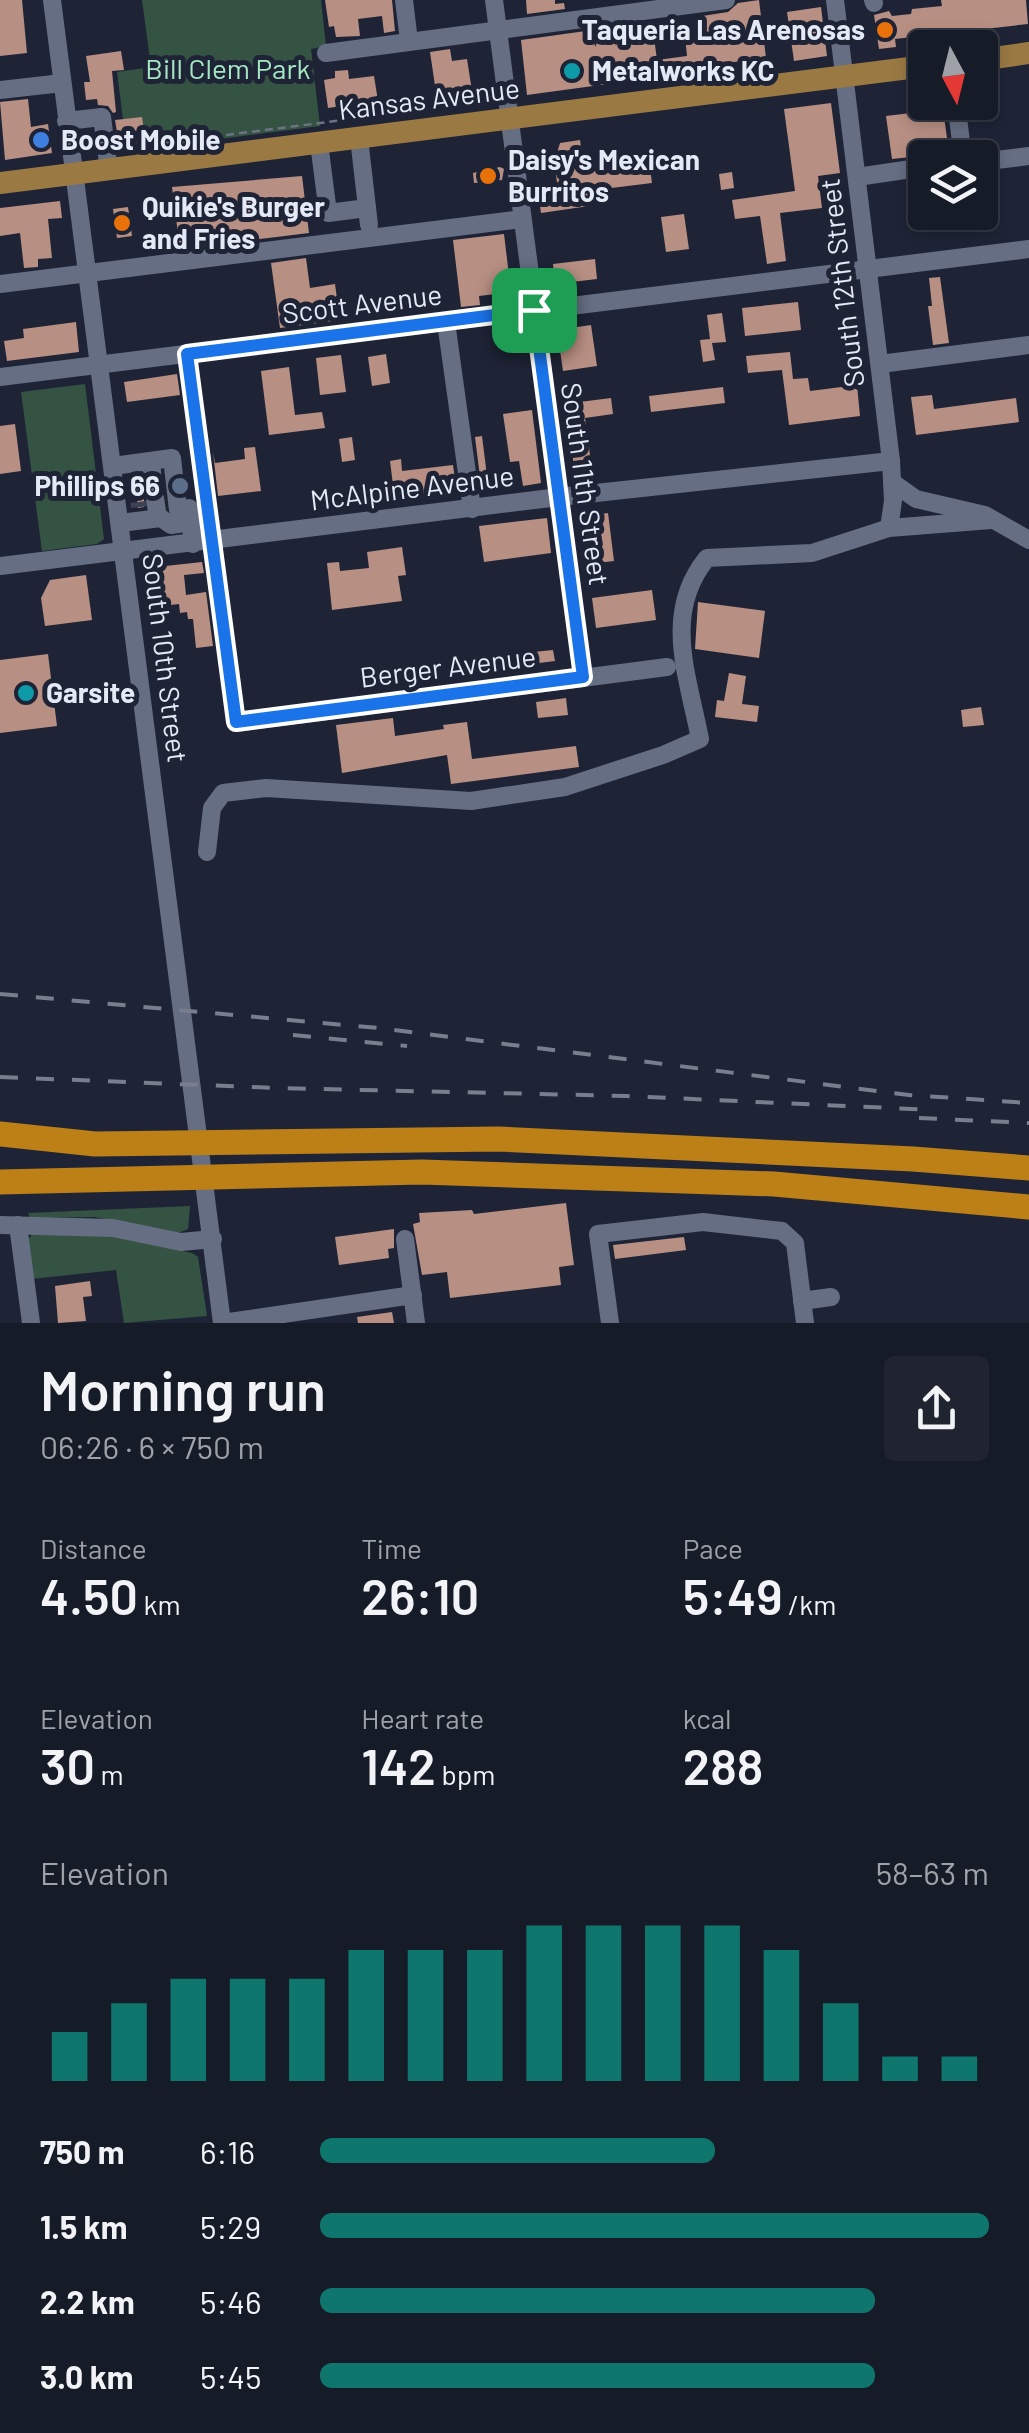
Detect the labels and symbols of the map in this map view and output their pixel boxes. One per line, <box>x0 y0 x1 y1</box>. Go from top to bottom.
place label: Taqueria Las Arenosas <box>582 12 865 46</box>
marker: Taqueria Las Arenosas <box>874 19 896 41</box>
north arrow <box>908 30 998 120</box>
park label: Bill Clem Park <box>145 51 311 85</box>
place label: Metalworks KC <box>592 53 775 87</box>
marker: Metalworks KC <box>561 60 583 82</box>
street label: Kansas Avenue <box>336 70 521 126</box>
place label: Boost Mobile <box>61 122 221 156</box>
marker: Boost Mobile <box>30 129 52 151</box>
place label: Daisy's Mexican Burritos <box>508 142 700 208</box>
marker: Daisy's Mexican Burritos <box>477 165 499 187</box>
street label: South 12th Street <box>811 177 871 389</box>
place label: Quikie's Burger and Fries <box>142 189 325 255</box>
marker: Quikie's Burger and Fries <box>111 212 133 234</box>
pin <box>492 268 577 353</box>
street label: Scott Avenue <box>280 276 444 330</box>
street label: South 11th Street <box>555 380 617 587</box>
street label: McAlpine Avenue <box>308 458 516 516</box>
place label: Phillips 66 <box>34 468 160 502</box>
marker: Phillips 66 <box>169 475 191 497</box>
street label: South 10th Street <box>136 551 196 764</box>
street label: Berger Avenue <box>358 638 538 694</box>
place label: Garsite <box>46 675 135 709</box>
marker: Garsite <box>15 682 37 704</box>

